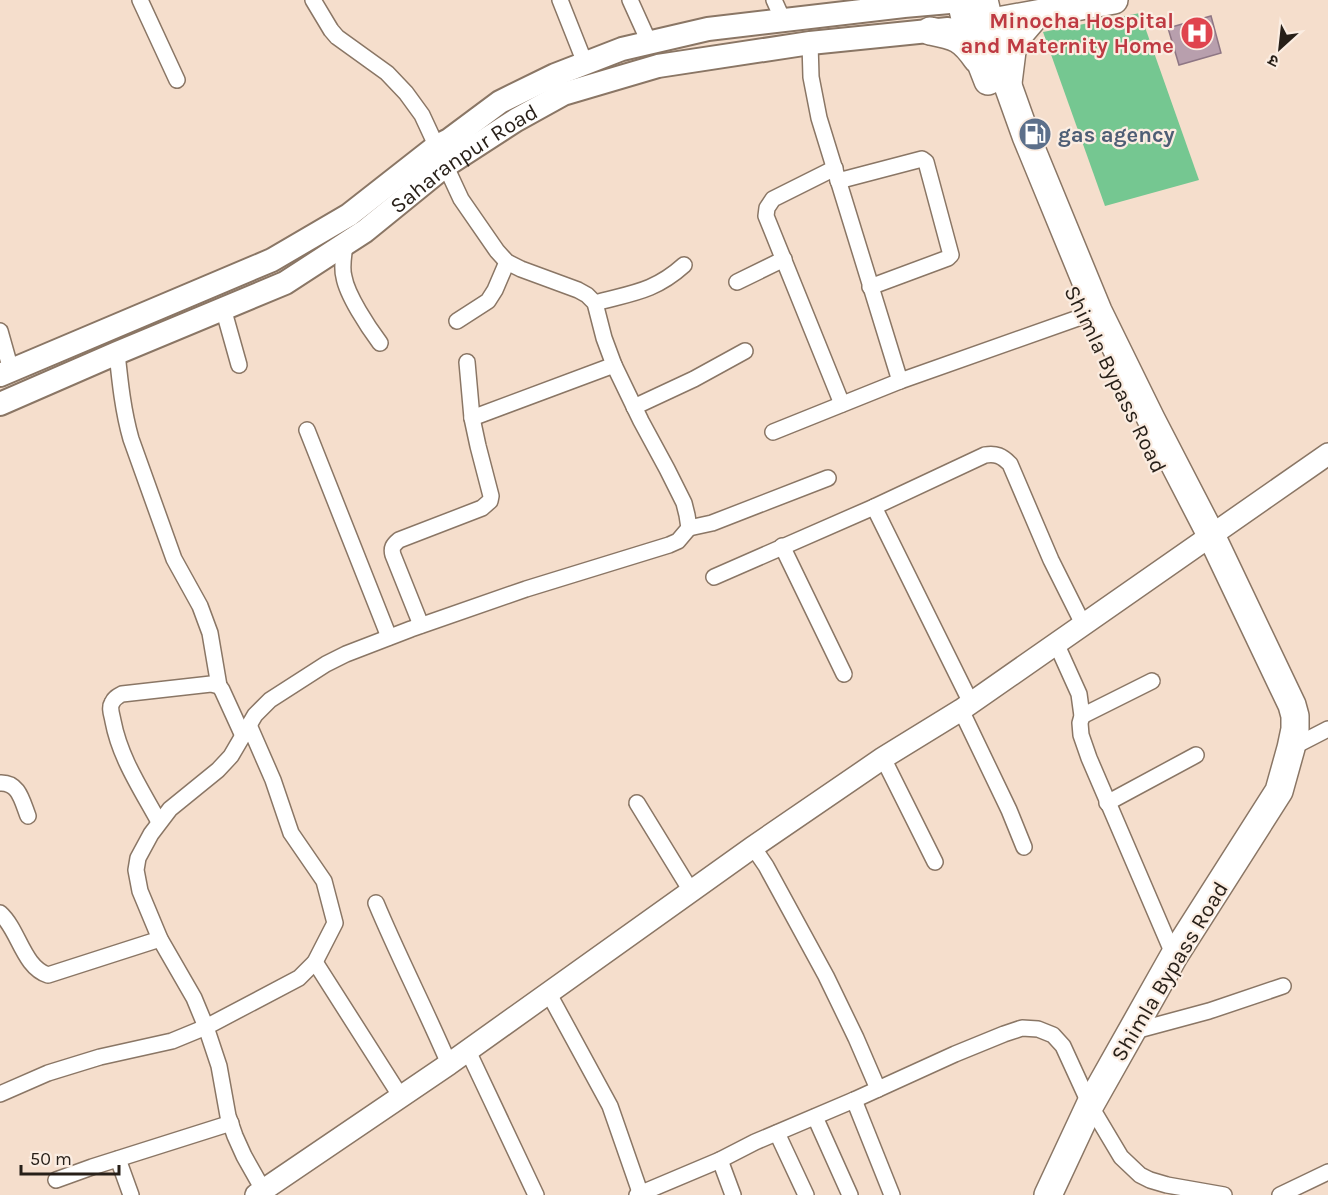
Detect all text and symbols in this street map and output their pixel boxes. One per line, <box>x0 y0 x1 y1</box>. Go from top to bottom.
place label: Minocha Hospital and Maternity Home <box>961 8 1174 59</box>
hospital icon: Minocha Hospital and Maternity Home <box>1179 15 1215 51</box>
north arrow <box>1250 18 1310 78</box>
text: उ <box>1264 50 1282 72</box>
street label: Saharanpur Road <box>385 99 542 219</box>
fuel station icon: gas agency <box>1017 116 1053 152</box>
place label: gas agency <box>1058 122 1175 148</box>
street label: Shimla Bypass Road <box>1058 282 1172 477</box>
street label: Shimla Bypass Road <box>1106 877 1234 1066</box>
scale bar <box>21 1138 118 1176</box>
text: 50 m <box>30 1148 72 1170</box>

